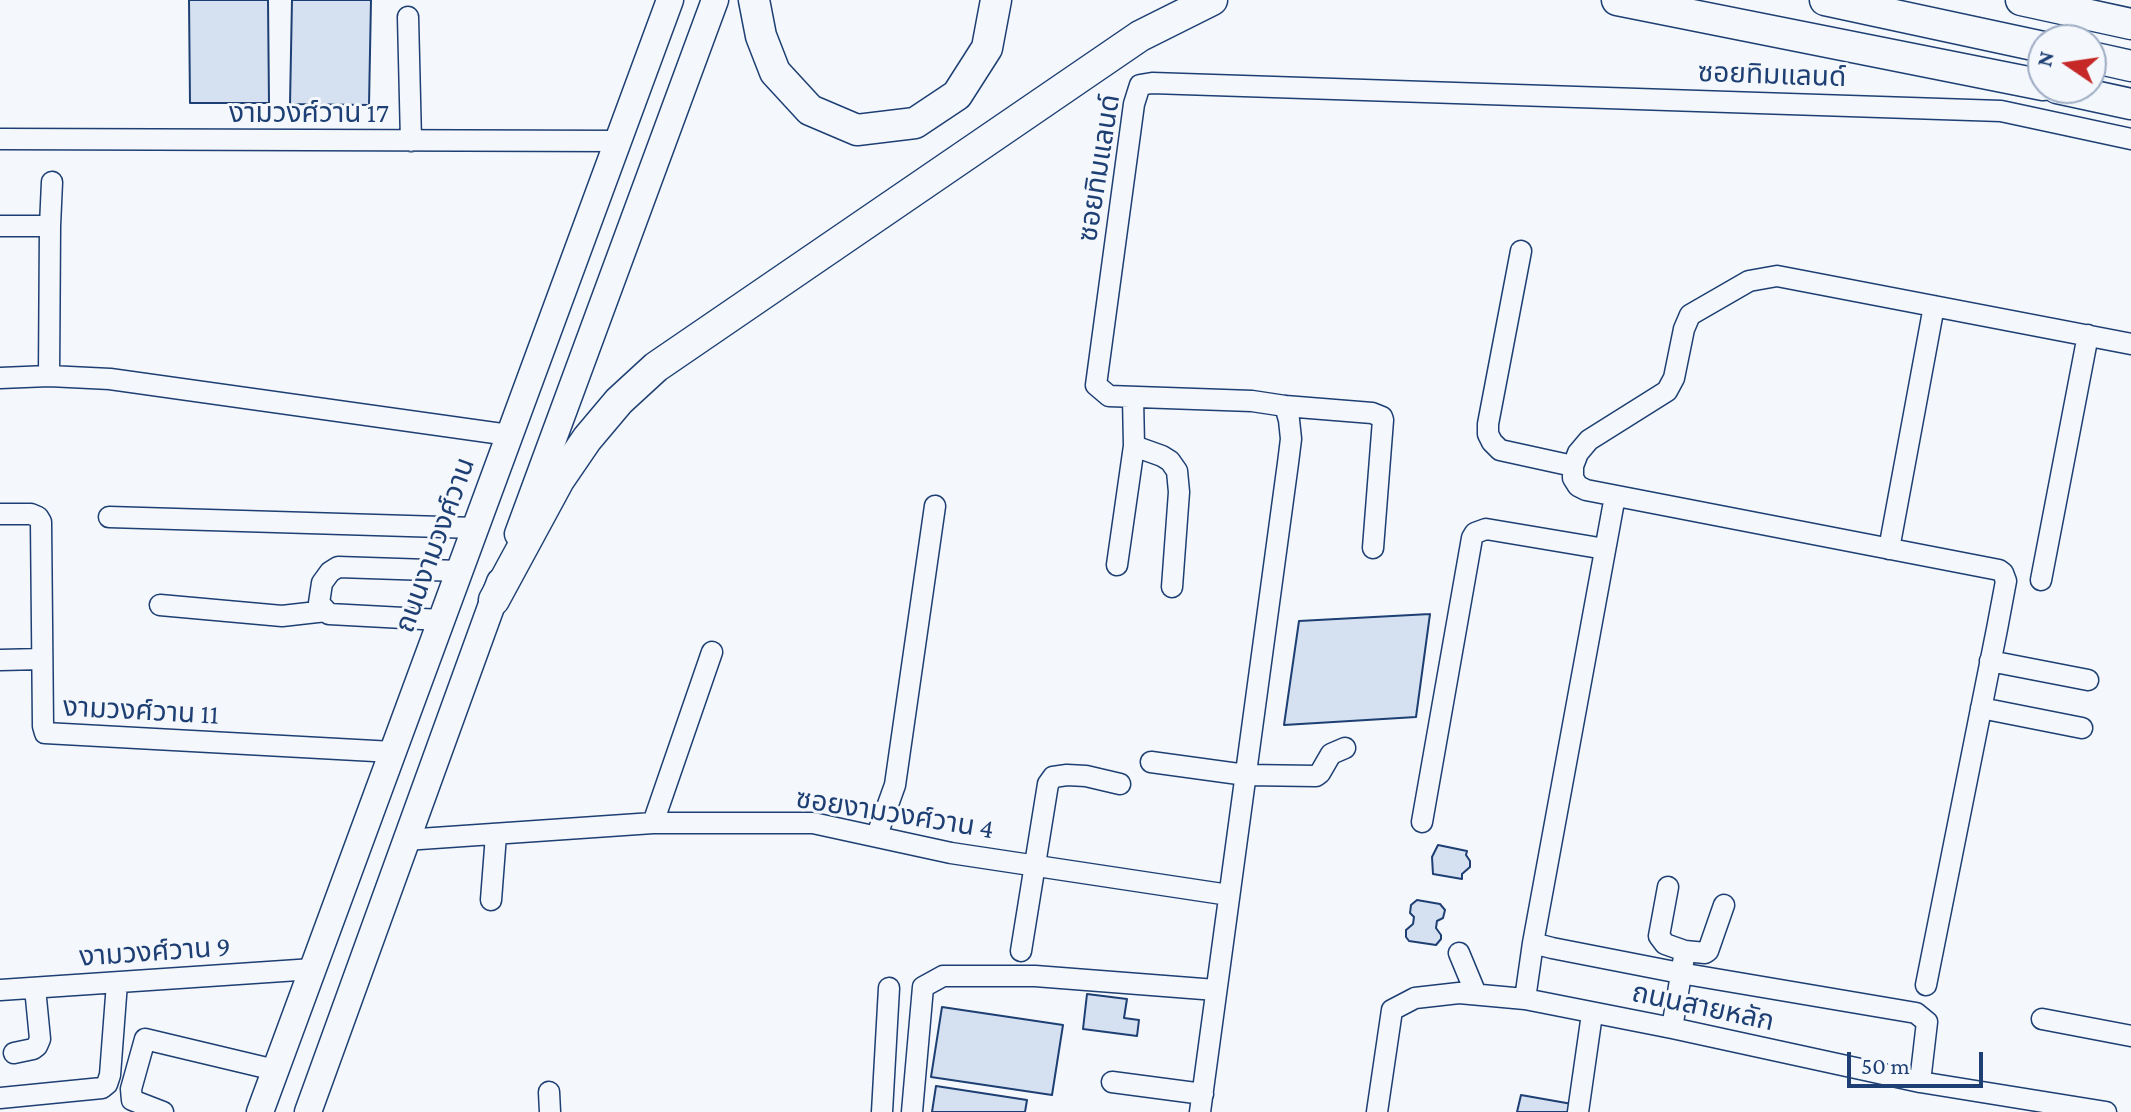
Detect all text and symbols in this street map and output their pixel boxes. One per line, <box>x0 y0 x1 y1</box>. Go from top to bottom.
north arrow <box>2027 24 2107 104</box>
text: N <box>2031 49 2059 69</box>
street label: ซอยทิมแลนด์ <box>1697 56 1847 94</box>
street label: ซอยทิมแลนด์ <box>1071 92 1127 244</box>
street label: งามวงศ์วาน 17 <box>229 96 389 130</box>
street label: ถนนงามวงศ์วาน <box>388 453 482 637</box>
street label: งามวงศ์วาน 11 <box>62 690 220 732</box>
street label: ซอยงามวงศ์วาน 4 <box>794 782 996 846</box>
street label: งามวงศ์วาน 9 <box>78 930 232 974</box>
street label: ถนนสายหลัก <box>1629 976 1777 1038</box>
scale bar <box>1851 1036 1987 1086</box>
text: 50 m <box>1861 1052 1910 1079</box>

